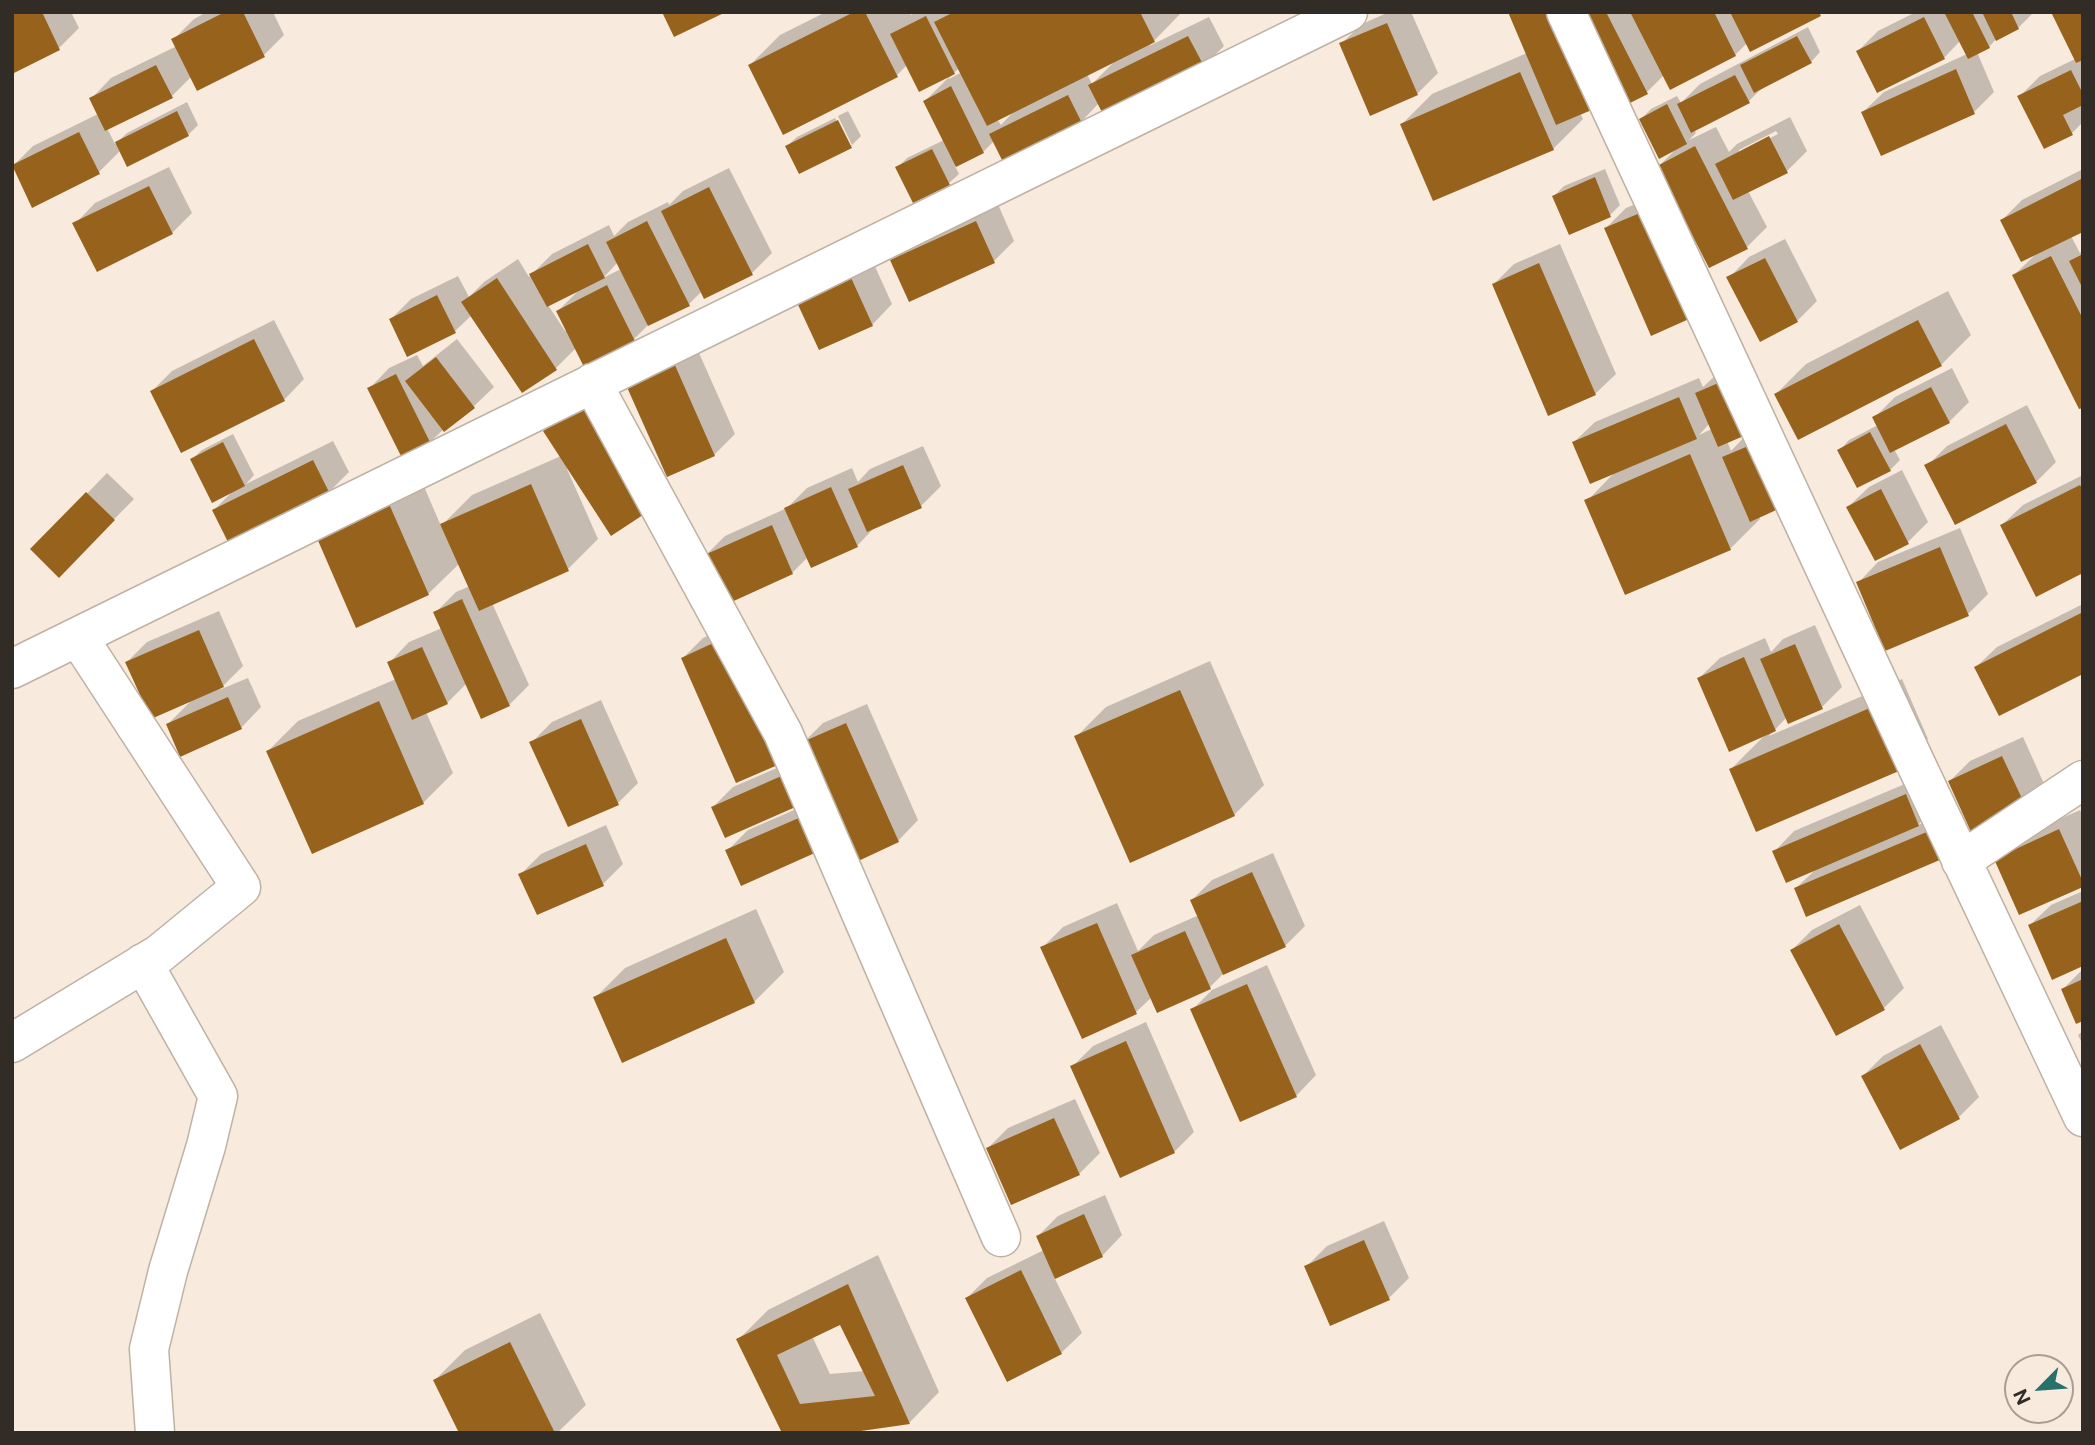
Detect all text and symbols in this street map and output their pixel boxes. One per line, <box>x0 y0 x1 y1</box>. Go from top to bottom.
north arrow <box>2004 1354 2074 1424</box>
text: N <box>2009 1386 2035 1408</box>

